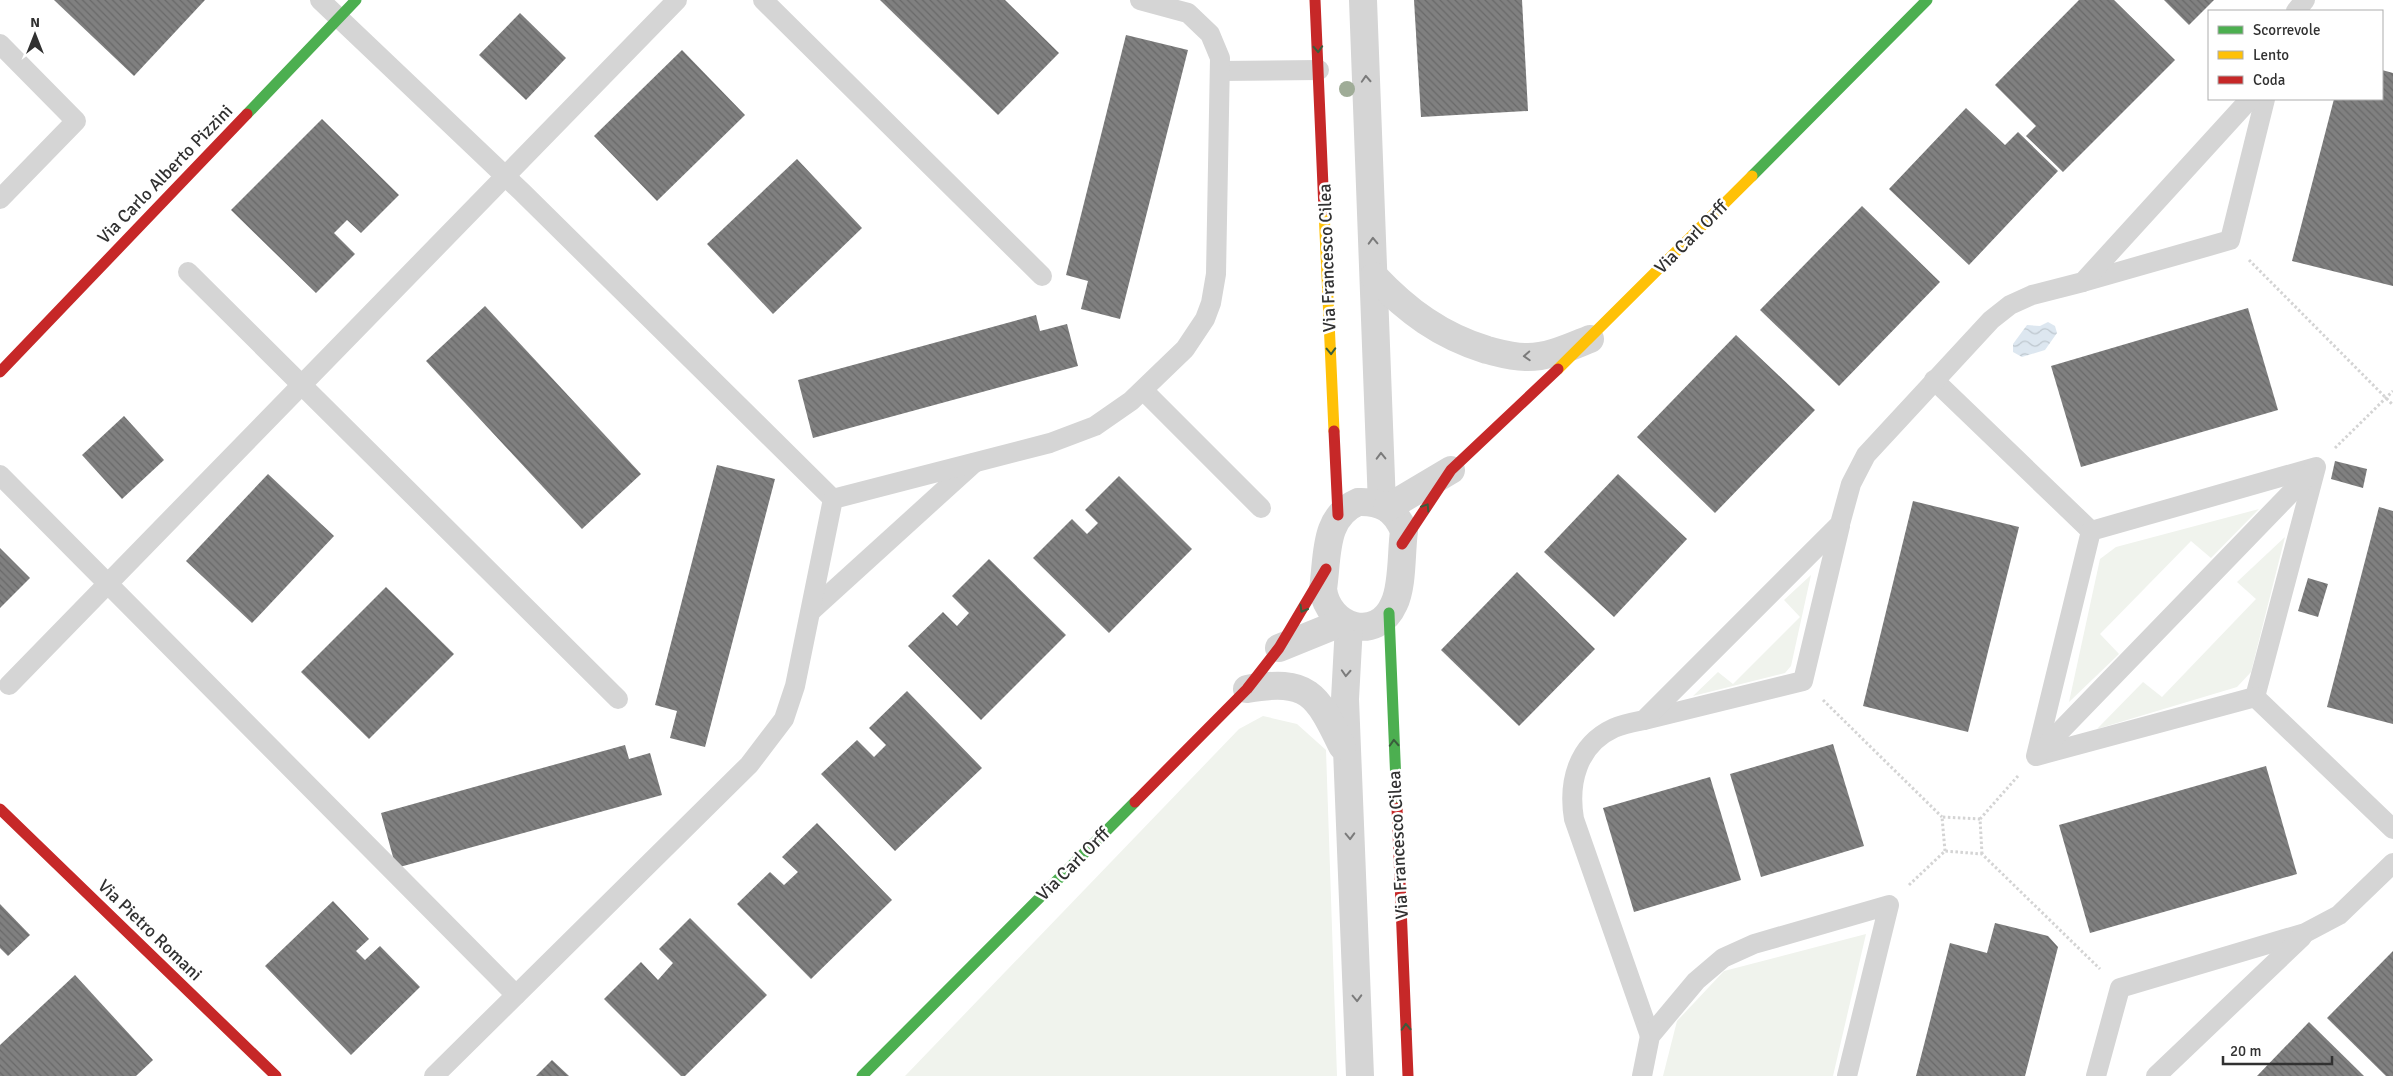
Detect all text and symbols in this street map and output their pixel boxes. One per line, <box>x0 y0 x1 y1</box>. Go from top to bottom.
north arrow <box>10 10 60 60</box>
legend <box>2208 10 2383 100</box>
text: N <box>30 14 40 31</box>
text: Scorrevole <box>2253 21 2320 39</box>
one-way arrow <box>1312 45 1323 53</box>
text: Lento <box>2253 46 2289 64</box>
text: Coda <box>2253 71 2285 89</box>
one-way arrow <box>1361 74 1372 82</box>
street label: Via Carlo Alberto Pizzini <box>93 100 237 248</box>
street label: Via Francesco Cilea <box>1313 183 1341 333</box>
street label: Via Carl Orff <box>1650 195 1733 278</box>
one-way arrow <box>1368 237 1378 244</box>
one-way arrow <box>1325 347 1336 355</box>
one-way arrow <box>1523 351 1530 361</box>
one-way arrow <box>1376 452 1386 460</box>
one-way arrow <box>1420 503 1430 512</box>
one-way arrow <box>1299 603 1309 612</box>
one-way arrow <box>1341 670 1351 678</box>
one-way arrow <box>1388 738 1399 746</box>
street label: Via Francesco Cilea <box>1383 770 1413 920</box>
street label: Via Carl Orff <box>1032 822 1115 905</box>
one-way arrow <box>1345 832 1356 840</box>
street label: Via Pietro Romani <box>93 875 207 985</box>
one-way arrow <box>1352 994 1362 1002</box>
one-way arrow <box>1401 1023 1412 1031</box>
scale bar <box>2223 1034 2332 1066</box>
text: 20 m <box>2230 1042 2261 1060</box>

